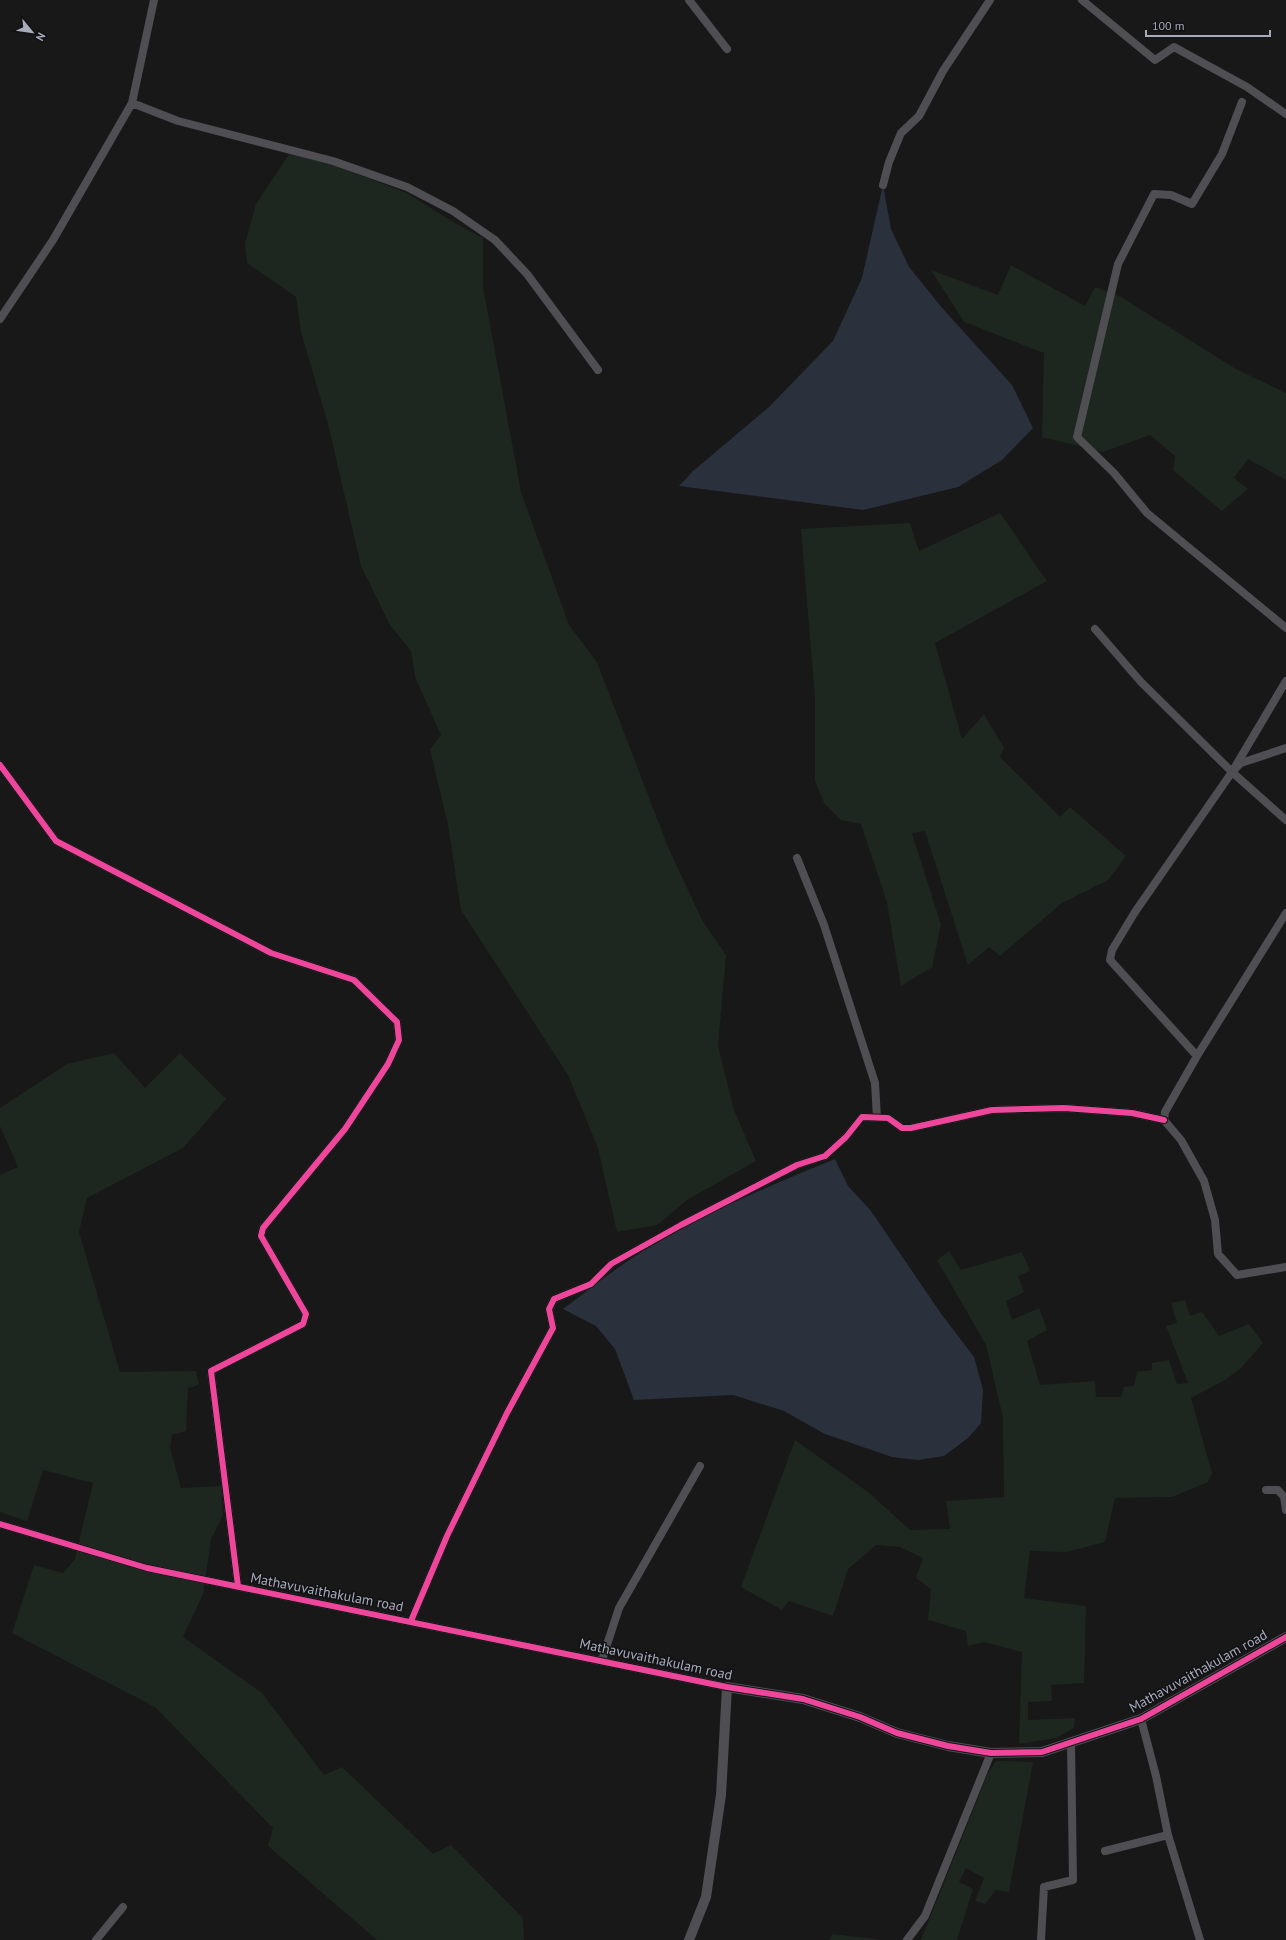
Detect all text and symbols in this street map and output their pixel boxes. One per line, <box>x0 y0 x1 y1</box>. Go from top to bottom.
north arrow <box>12 12 52 52</box>
scale bar <box>1146 12 1270 38</box>
text: 100 m <box>1152 18 1185 33</box>
text: N <box>33 30 49 43</box>
street label: Mathavuvaithakulam road <box>249 1568 405 1616</box>
street label: Mathavuvaithakulam road <box>1126 1625 1270 1717</box>
street label: Mathavuvaithakulam road <box>578 1634 734 1684</box>

